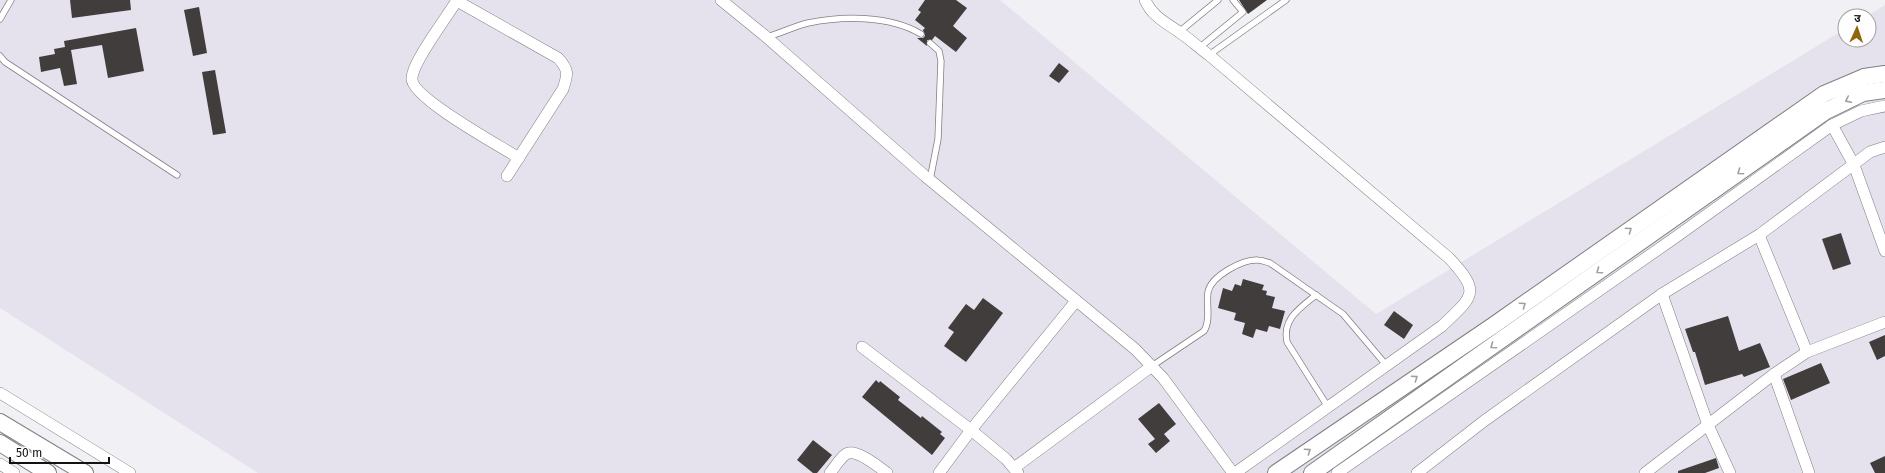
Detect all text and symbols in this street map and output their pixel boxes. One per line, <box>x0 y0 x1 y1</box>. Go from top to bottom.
north arrow <box>1837 8 1877 48</box>
text: उ <box>1854 12 1862 25</box>
one-way arrow <box>1845 95 1852 103</box>
one-way arrow <box>1737 167 1744 174</box>
one-way arrow <box>1625 227 1632 235</box>
one-way arrow <box>1596 266 1603 274</box>
one-way arrow <box>1518 303 1525 310</box>
one-way arrow <box>1490 341 1497 348</box>
one-way arrow <box>1411 376 1418 383</box>
scale bar <box>10 439 109 465</box>
text: 50 m <box>16 446 42 460</box>
one-way arrow <box>1304 448 1311 456</box>

